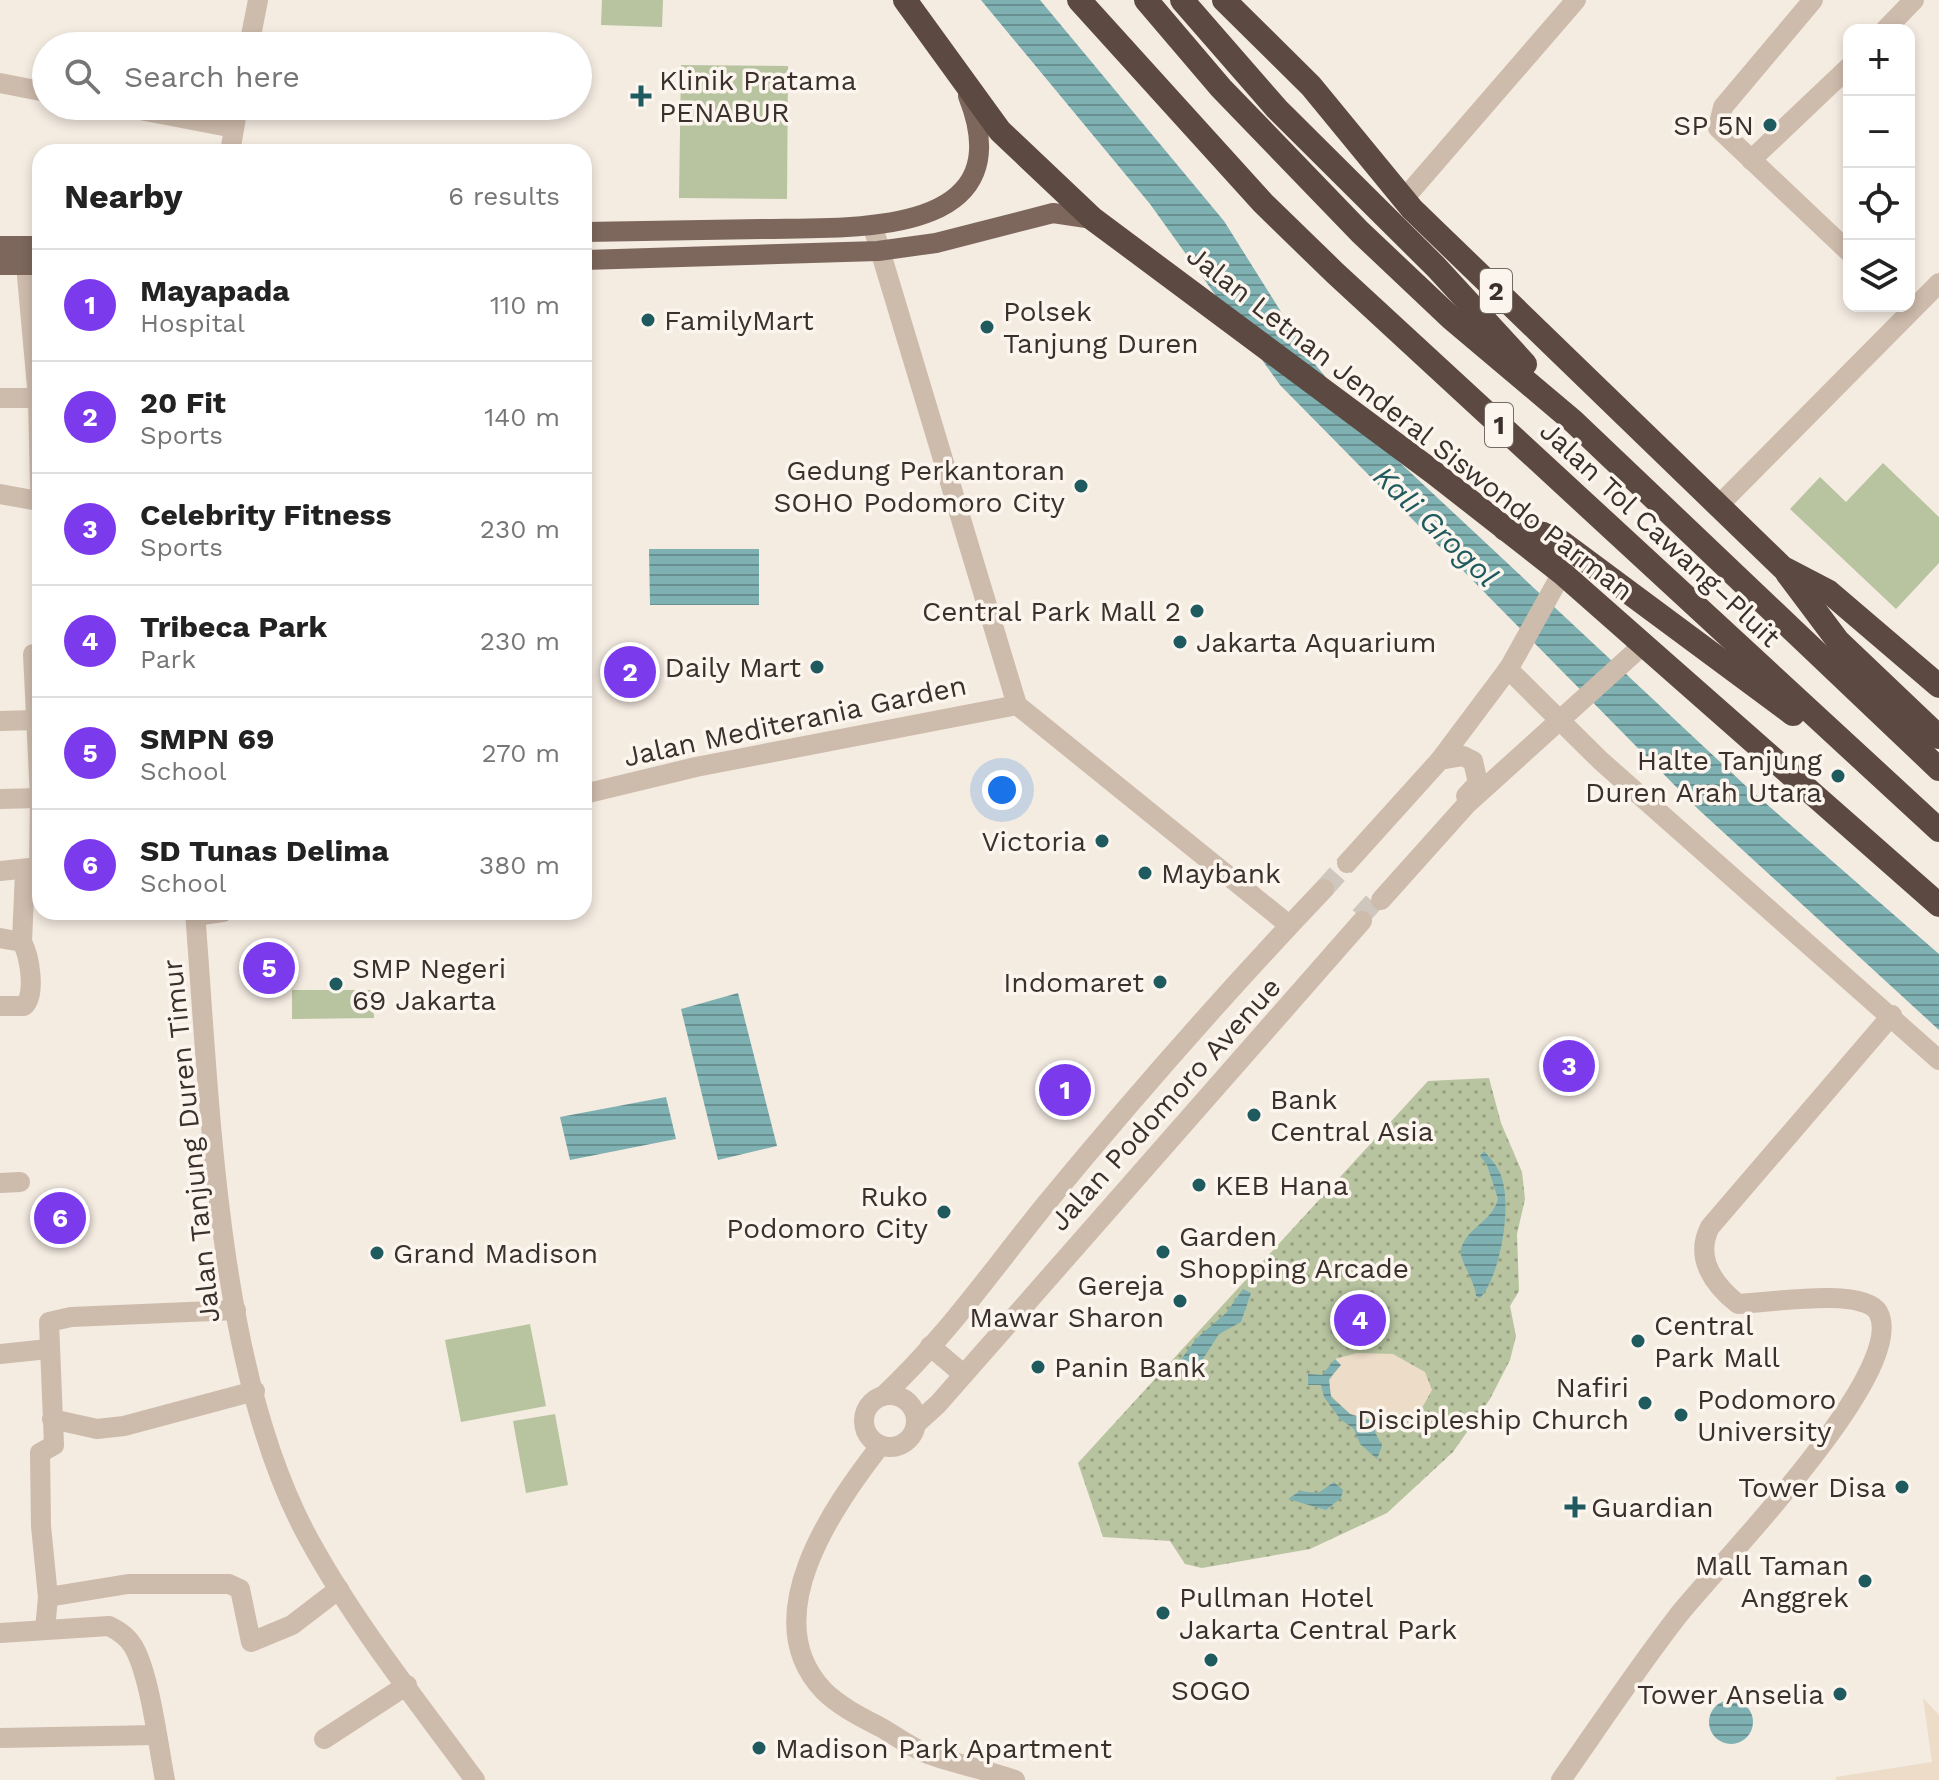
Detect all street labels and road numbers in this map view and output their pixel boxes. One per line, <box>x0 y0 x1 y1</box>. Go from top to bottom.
street label: Jalan Letnan Jenderal Siswondo Parman <box>1180 239 1640 607</box>
road number: 2 <box>1480 269 1512 313</box>
road number: 1 <box>1485 403 1513 447</box>
street label: Jalan Tol Cawang–Pluit <box>1533 414 1787 654</box>
street label: Jalan Mediterania Garden <box>621 668 969 774</box>
street label: Jalan Tanjung Duren Timur <box>155 958 227 1324</box>
street label: Jalan Podomoro Avenue <box>1043 971 1287 1237</box>

